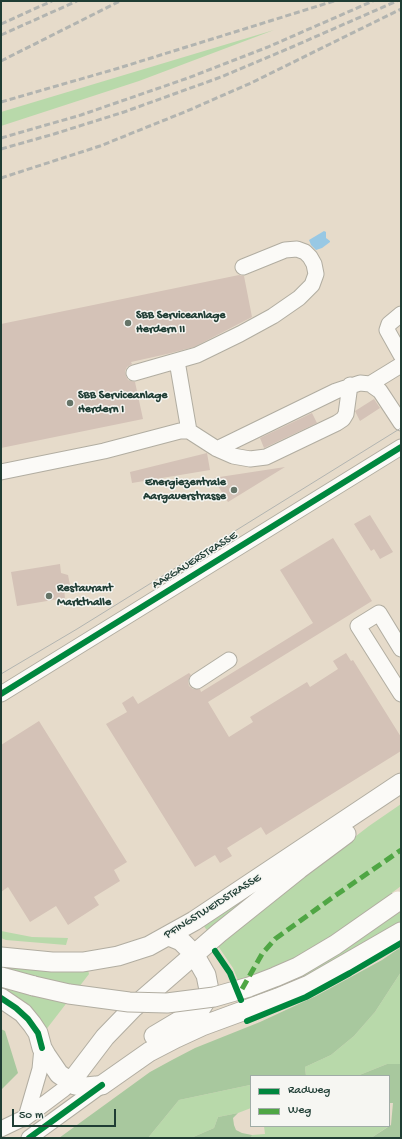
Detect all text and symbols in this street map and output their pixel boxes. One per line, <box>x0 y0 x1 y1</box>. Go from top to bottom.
place label: SBB Serviceanlage Herdern II <box>136 309 226 337</box>
marker: SBB Serviceanlage Herdern II <box>123 318 133 328</box>
place label: SBB Serviceanlage Herdern I <box>78 389 168 417</box>
marker: SBB Serviceanlage Herdern I <box>65 398 75 408</box>
place label: Energiezentrale Aargauerstrasse <box>143 476 226 504</box>
marker: Energiezentrale Aargauerstrasse <box>229 485 239 495</box>
street label: AARGAUERSTRASSE <box>150 529 240 593</box>
place label: Restaurant Markthalle <box>57 582 113 610</box>
marker: Restaurant Markthalle <box>44 591 54 601</box>
street label: PFINGSTWEIDSTRASSE <box>162 871 264 943</box>
legend <box>250 1075 390 1127</box>
text: Radweg <box>288 1084 330 1098</box>
scale bar <box>14 1101 118 1127</box>
text: Weg <box>288 1104 311 1118</box>
text: 50 m <box>19 1109 44 1123</box>

